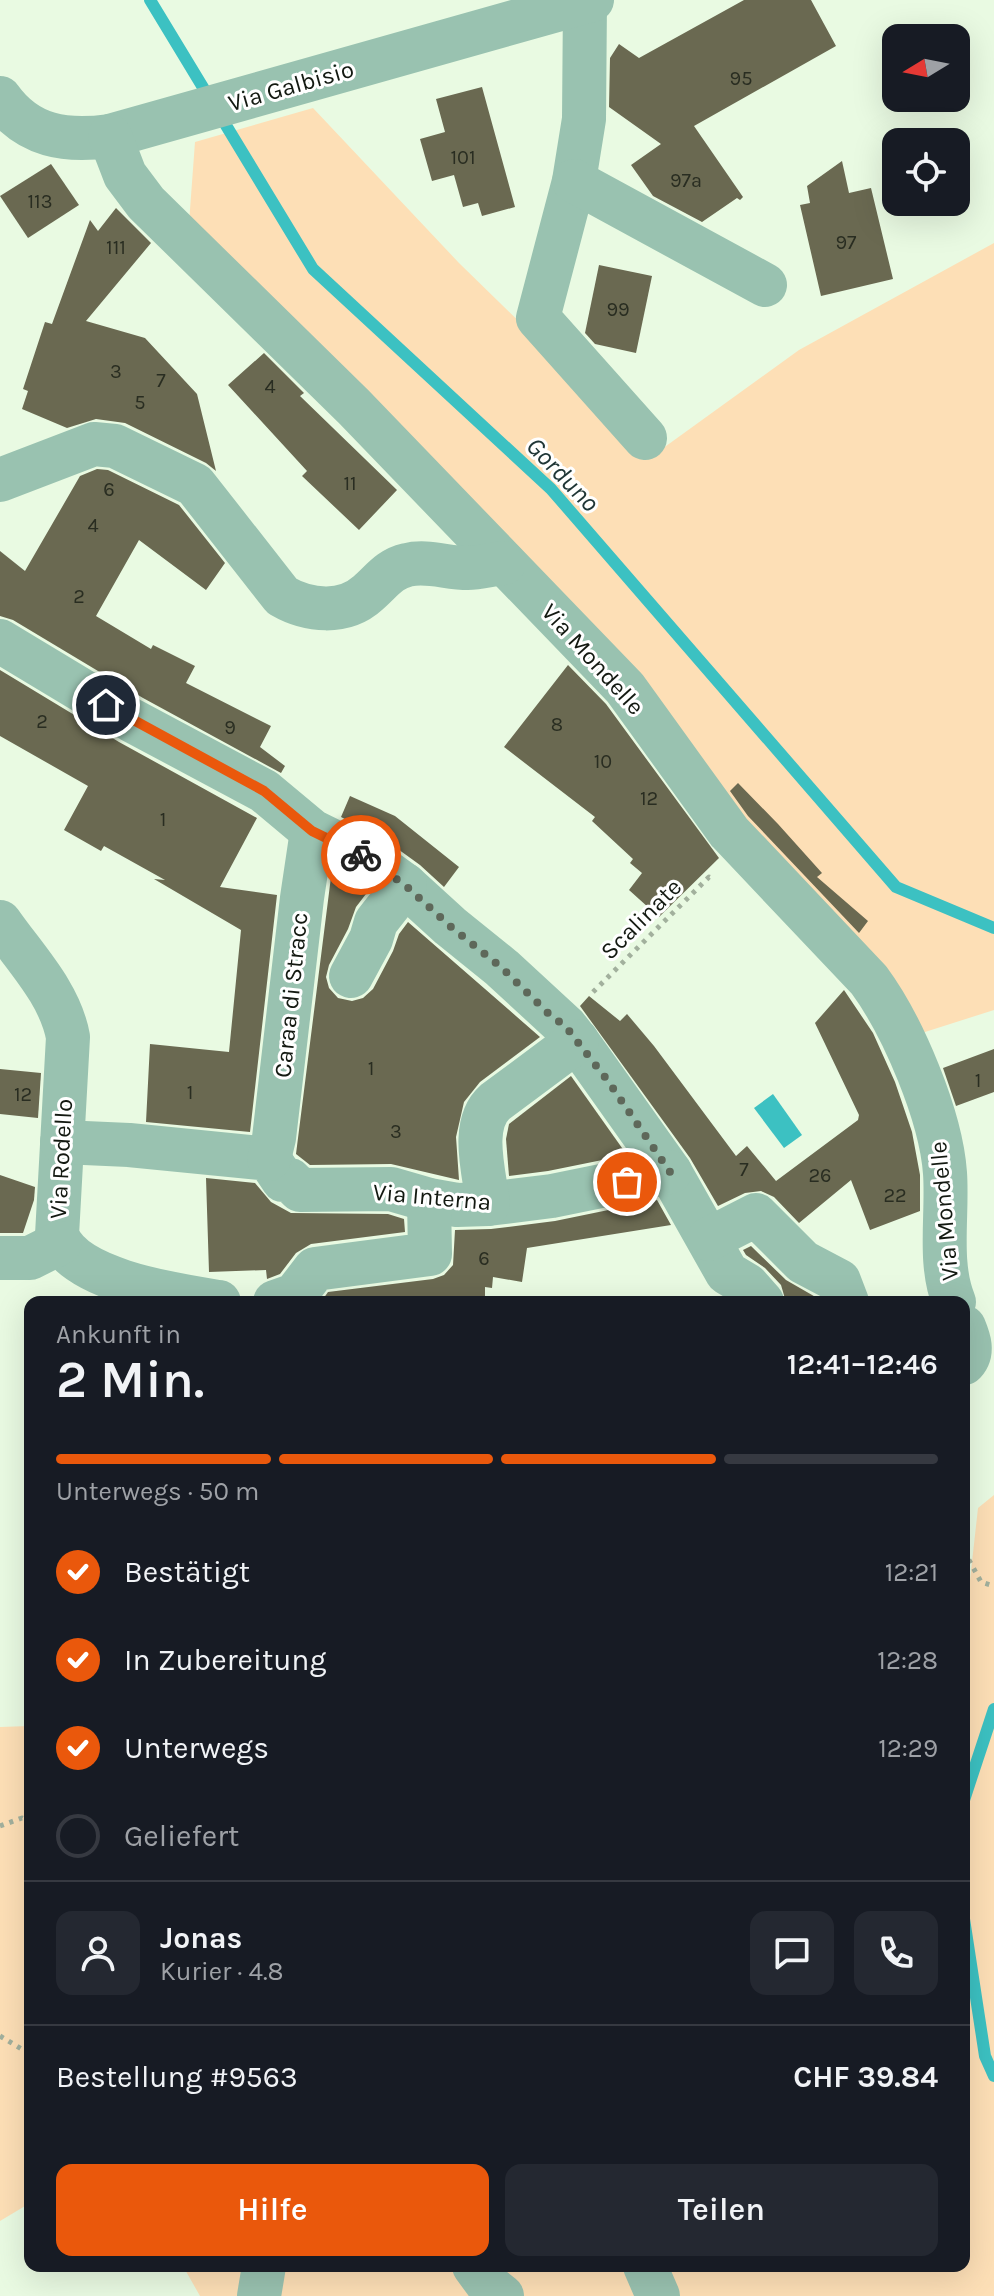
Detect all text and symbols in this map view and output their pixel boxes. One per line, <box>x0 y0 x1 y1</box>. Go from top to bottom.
north arrow <box>882 24 970 112</box>
map controls <box>882 24 970 216</box>
street label: Via Galbisio <box>225 55 357 117</box>
house number: 95 <box>730 67 752 90</box>
button: locate <box>882 128 970 216</box>
house number: 101 <box>450 146 476 169</box>
house number: 97a <box>670 169 702 192</box>
house number: 113 <box>27 190 53 213</box>
house number: 97 <box>836 231 857 254</box>
house number: 111 <box>106 236 126 259</box>
house number: 99 <box>606 298 630 321</box>
house number: 3 <box>110 360 122 383</box>
house number: 7 <box>156 369 166 392</box>
house number: 4 <box>264 375 276 398</box>
house number: 5 <box>134 391 146 414</box>
water label: Gorduno <box>520 431 606 518</box>
house number: 11 <box>343 472 357 495</box>
house number: 6 <box>103 478 115 501</box>
house number: 4 <box>87 514 99 537</box>
house number: 2 <box>73 585 85 608</box>
street label: Via Mondelle <box>536 598 650 720</box>
pin <box>72 671 140 739</box>
icon: home <box>84 683 128 727</box>
house number: 2 <box>36 710 48 733</box>
house number: 8 <box>551 713 563 736</box>
house number: 9 <box>224 716 236 739</box>
house number: 10 <box>594 750 612 773</box>
house number: 12 <box>640 787 658 810</box>
house number: 1 <box>160 808 166 831</box>
courier <box>321 815 401 895</box>
icon: bike <box>339 833 383 877</box>
street label: Scalinate <box>595 873 687 965</box>
street label: Caraa di Stracc <box>268 911 314 1079</box>
house number: 1 <box>368 1057 374 1080</box>
house number: 1 <box>975 1069 981 1092</box>
house number: 1 <box>187 1081 193 1104</box>
house number: 12 <box>14 1083 32 1106</box>
street label: Via Rodello <box>44 1098 78 1220</box>
house number: 3 <box>390 1120 402 1143</box>
street label: Via Mondelle <box>924 1140 964 1282</box>
pin <box>593 1148 661 1216</box>
house number: 7 <box>739 1158 749 1181</box>
icon: bag <box>605 1160 649 1204</box>
house number: 26 <box>808 1164 832 1187</box>
street label: Via Interna <box>372 1178 492 1216</box>
house number: 22 <box>883 1184 907 1207</box>
house number: 6 <box>478 1247 490 1270</box>
text: Ankunft in <box>56 1319 181 1350</box>
text: 12:41–12:46 <box>787 1346 938 1382</box>
text: 2 Min. <box>56 1349 205 1410</box>
text: Unterwegs · 50 m <box>56 1476 259 1507</box>
icon: check <box>56 1550 100 1594</box>
text: Bestätigt <box>124 1554 250 1590</box>
text: 12:21 <box>885 1557 938 1588</box>
icon: check <box>56 1638 100 1682</box>
text: In Zubereitung <box>124 1642 326 1678</box>
text: 12:28 <box>877 1645 938 1676</box>
icon: check <box>56 1726 100 1770</box>
text: Unterwegs <box>124 1730 269 1766</box>
text: 12:29 <box>878 1733 938 1764</box>
text: Geliefert <box>124 1818 239 1854</box>
button: person <box>56 1911 140 1995</box>
button: chat <box>750 1911 834 1995</box>
button: phone <box>854 1911 938 1995</box>
text: Jonas <box>160 1920 242 1956</box>
text: Kurier · 4.8 <box>160 1956 284 1987</box>
text: Bestellung #9563 <box>56 2059 298 2095</box>
text: CHF 39.84 <box>793 2059 938 2095</box>
button: Hilfe <box>56 2164 489 2256</box>
button: Teilen <box>505 2164 938 2256</box>

